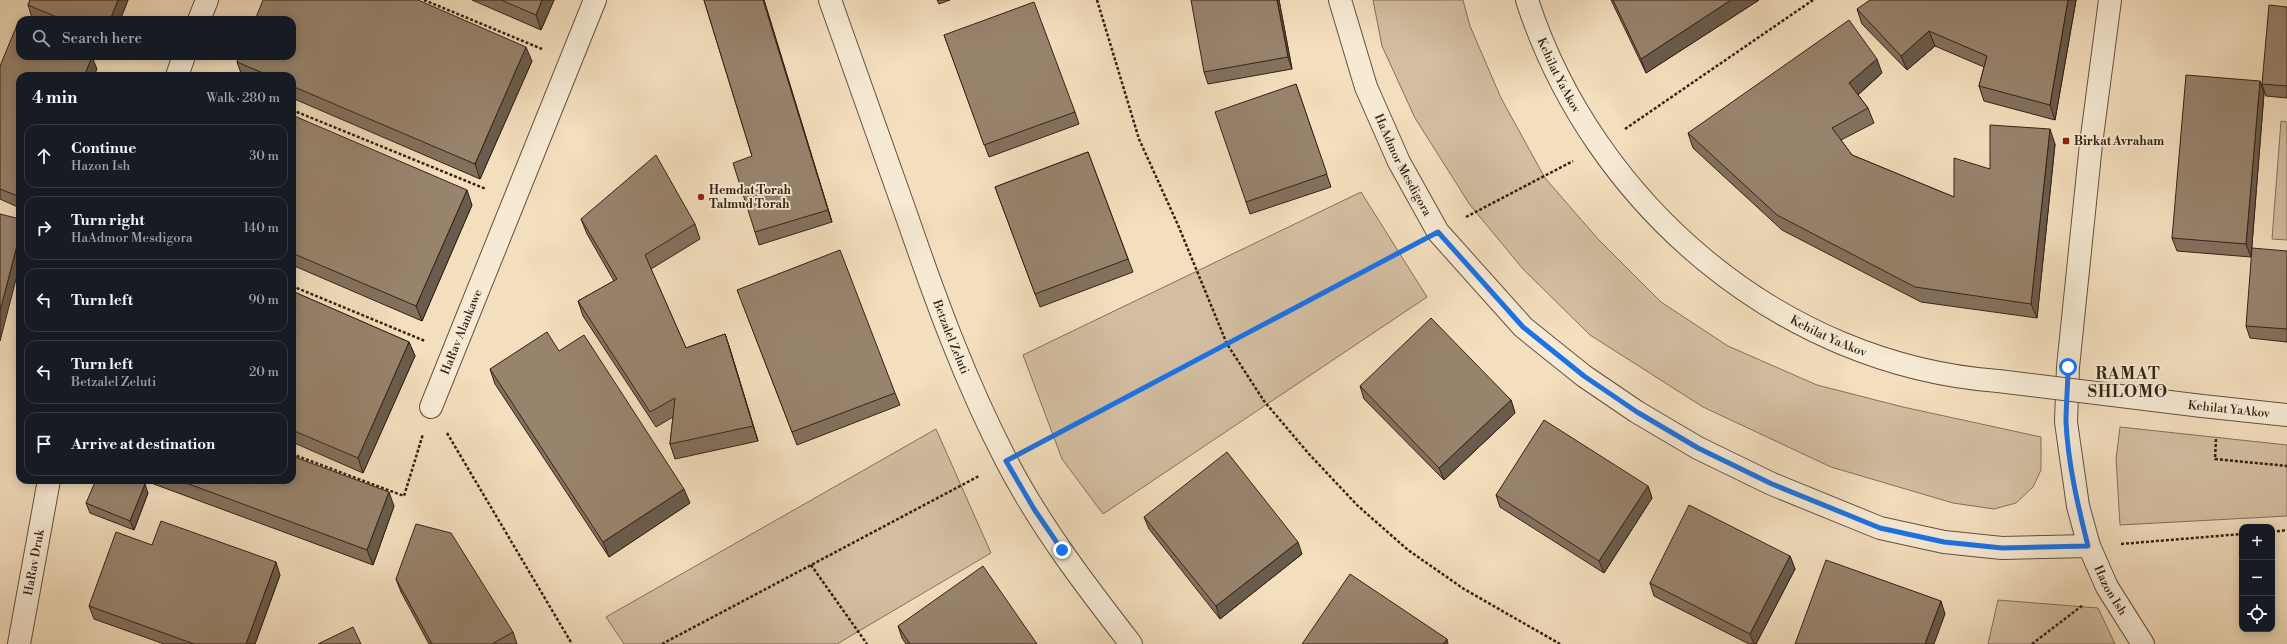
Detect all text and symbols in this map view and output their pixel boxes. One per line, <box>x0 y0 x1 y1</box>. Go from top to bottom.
search box <box>16 16 296 60</box>
icon: search <box>30 27 52 49</box>
text: Search here <box>62 29 142 48</box>
street label: Kehilat YaAkov <box>1534 36 1584 117</box>
text: 4 min <box>32 87 77 109</box>
text: Walk · 280 m <box>206 90 280 106</box>
street label: HaAdmor Mesdigora <box>1371 112 1435 220</box>
place label: Birkat Avraham <box>2074 134 2164 149</box>
marker: Birkat Avraham <box>2061 136 2071 146</box>
text: Continue <box>71 139 136 158</box>
icon: ahead <box>33 145 55 167</box>
text: 30 m <box>249 148 279 164</box>
text: Hazon Ish <box>71 158 130 174</box>
place label: Hemdat Torah Talmud Torah <box>709 183 792 212</box>
marker: Hemdat Torah Talmud Torah <box>696 192 706 202</box>
text: Turn right <box>71 211 145 230</box>
icon: right <box>33 217 55 239</box>
text: 140 m <box>243 220 279 236</box>
text: HaAdmor Mesdigora <box>71 230 193 246</box>
street label: HaRav Alankawe <box>438 287 486 377</box>
icon: left <box>33 289 55 311</box>
text: Turn left <box>71 291 133 310</box>
text: 90 m <box>248 292 279 308</box>
street label: Betzalel Zeluti <box>929 297 972 377</box>
street label: Kehilat YaAkov <box>1787 313 1870 361</box>
text: Turn left <box>71 355 133 374</box>
route start <box>2059 358 2077 376</box>
icon: left <box>33 361 55 383</box>
text: 20 m <box>249 364 279 380</box>
district label: RAMAT SHLOMO <box>2088 364 2168 402</box>
text: Betzalel Zeluti <box>71 374 156 390</box>
street label: Kehilat YaAkov <box>2187 398 2272 421</box>
icon: arrive <box>33 433 55 455</box>
text: Arrive at destination <box>71 435 215 454</box>
map controls <box>2239 524 2275 632</box>
button: + <box>2239 524 2275 560</box>
street label: HaRav Druk <box>21 528 48 597</box>
route end <box>1053 541 1071 559</box>
button: − <box>2239 560 2275 596</box>
street label: Hazon Ish <box>2090 563 2130 618</box>
button: locate <box>2239 596 2275 632</box>

